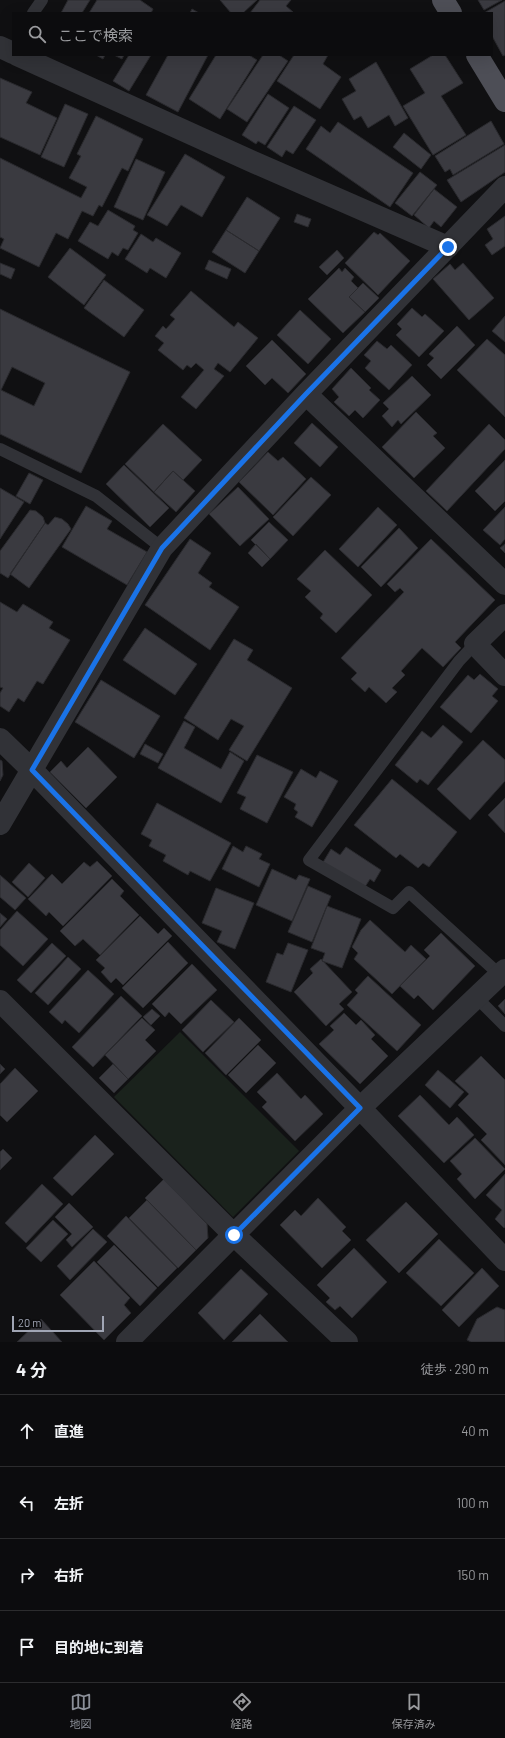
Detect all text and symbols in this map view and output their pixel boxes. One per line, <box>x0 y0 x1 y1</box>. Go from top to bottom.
search box <box>12 12 493 56</box>
icon: search <box>26 23 48 45</box>
text: ここで検索 <box>58 26 133 44</box>
route end <box>439 238 457 256</box>
route start <box>225 1226 243 1244</box>
scale bar <box>12 1314 104 1333</box>
text: 20 m <box>18 1316 41 1329</box>
text: 4 分 <box>16 1359 47 1379</box>
text: 徒歩 · 290 m <box>421 1361 489 1377</box>
icon: ahead <box>16 1420 38 1442</box>
text: 直進 <box>54 1422 84 1440</box>
text: 40 m <box>461 1423 489 1439</box>
icon: left <box>16 1492 38 1514</box>
text: 左折 <box>54 1494 84 1512</box>
text: 100 m <box>456 1495 489 1511</box>
icon: right <box>16 1564 38 1586</box>
text: 右折 <box>54 1566 84 1584</box>
text: 150 m <box>457 1567 489 1583</box>
icon: arrive <box>16 1636 38 1658</box>
text: 目的地に到着 <box>54 1638 144 1656</box>
tab: 地図 <box>70 1691 92 1731</box>
tab: 経路 <box>231 1691 253 1731</box>
tab: 保存済み <box>392 1691 436 1731</box>

